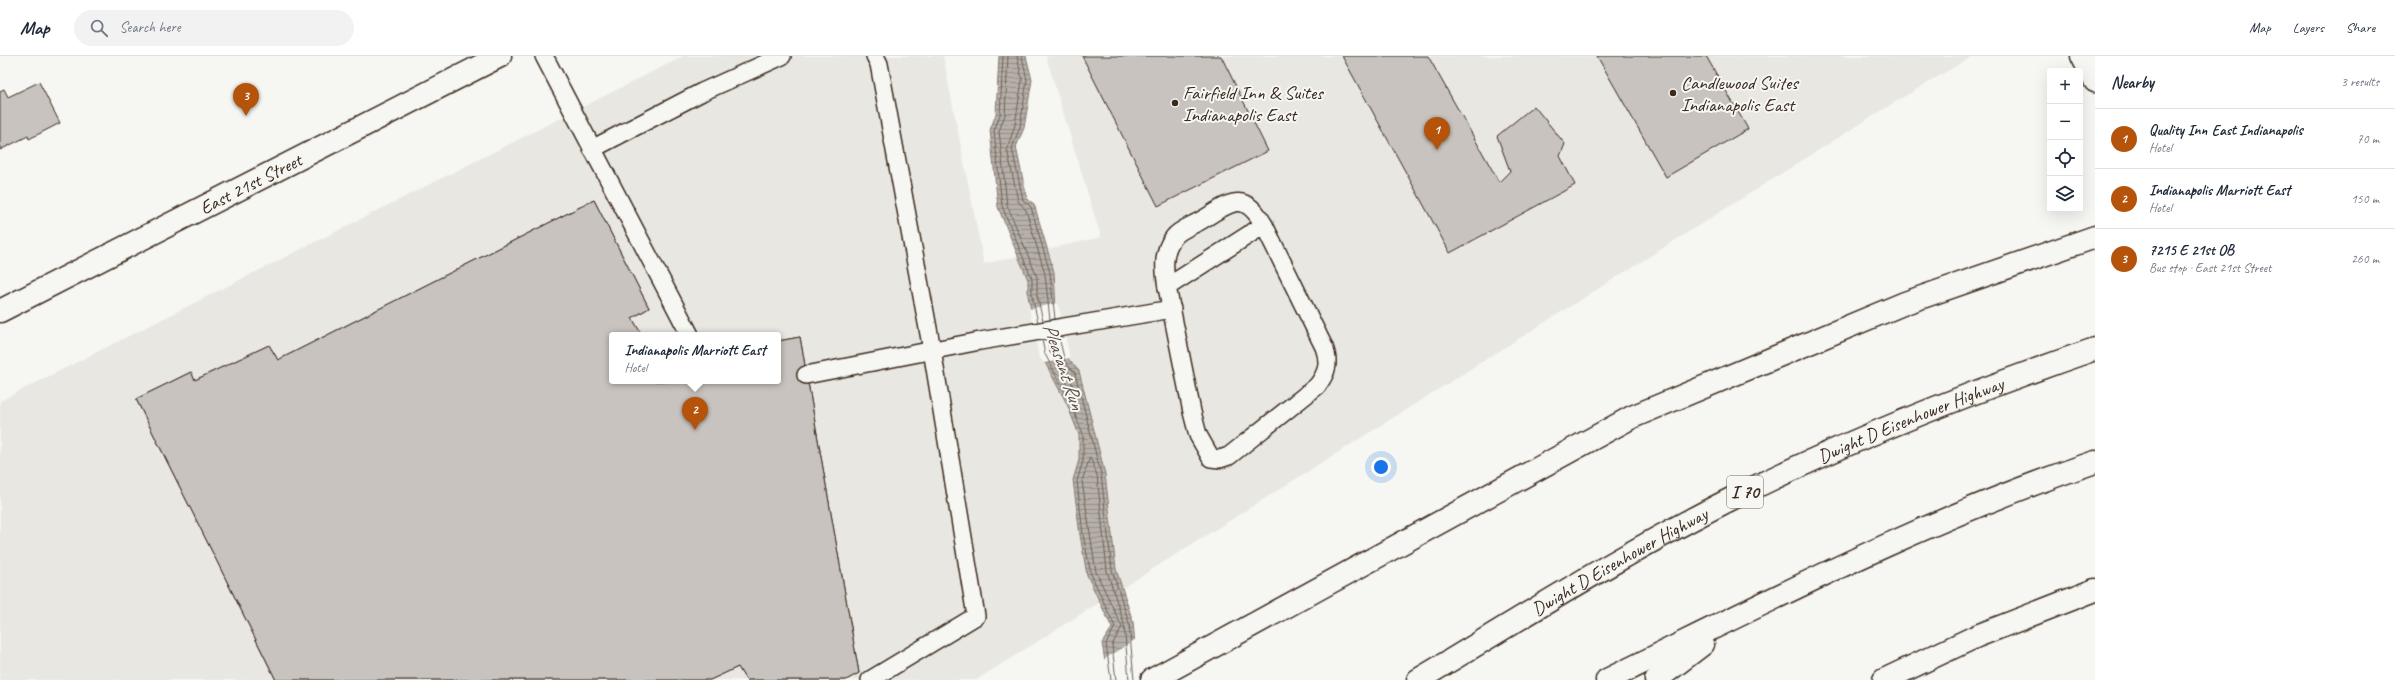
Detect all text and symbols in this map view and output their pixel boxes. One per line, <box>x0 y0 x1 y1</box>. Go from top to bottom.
search box <box>74 10 354 46</box>
text: Map <box>20 16 50 40</box>
icon: search <box>88 17 110 39</box>
text: Search here <box>120 18 181 37</box>
text: Map <box>2249 19 2271 36</box>
text: Layers <box>2293 19 2324 36</box>
text: Share <box>2346 19 2375 36</box>
map controls <box>2047 68 2083 212</box>
button: + <box>2047 68 2083 104</box>
place label: Candlewood Suites Indianapolis East <box>1681 71 1800 117</box>
text: Nearby <box>2111 72 2154 93</box>
text: 3 results <box>2341 74 2379 90</box>
place label: Fairfield Inn & Suites Indianapolis East <box>1183 81 1324 127</box>
pin: 3 <box>233 83 259 116</box>
marker: Candlewood Suites Indianapolis East <box>1668 88 1678 98</box>
marker: Fairfield Inn & Suites Indianapolis East <box>1170 98 1180 108</box>
button: − <box>2047 104 2083 140</box>
pin: 1 <box>1424 117 1450 150</box>
text: Quality Inn East Indianapolis <box>2149 121 2303 140</box>
text: 1 <box>2121 131 2127 147</box>
text: 70 m <box>2357 131 2379 147</box>
button: locate <box>2047 140 2083 176</box>
text: Hotel <box>2149 140 2172 156</box>
street label: East 21st Street <box>196 147 307 220</box>
button: layers <box>2047 176 2083 212</box>
text: Indianapolis Marriott East <box>2149 181 2290 200</box>
text: 2 <box>2121 191 2127 207</box>
text: 150 m <box>2351 191 2379 207</box>
text: Hotel <box>2149 200 2172 216</box>
text: 7215 E 21st OB <box>2149 241 2234 260</box>
text: 3 <box>2121 251 2127 267</box>
text: 260 m <box>2351 251 2379 267</box>
text: Bus stop · East 21st Street <box>2149 260 2271 276</box>
water label: Pleasant Run <box>1037 320 1091 414</box>
popup <box>609 332 781 384</box>
text: Indianapolis Marriott East <box>624 341 766 360</box>
text: Hotel <box>624 360 647 376</box>
street label: Dwight D Eisenhower Highway <box>1814 371 2008 469</box>
pin: 2 <box>682 397 708 430</box>
your location <box>1371 457 1391 477</box>
road number: I 70 <box>1727 476 1763 508</box>
street label: Dwight D Eisenhower Highway <box>1528 502 1713 621</box>

